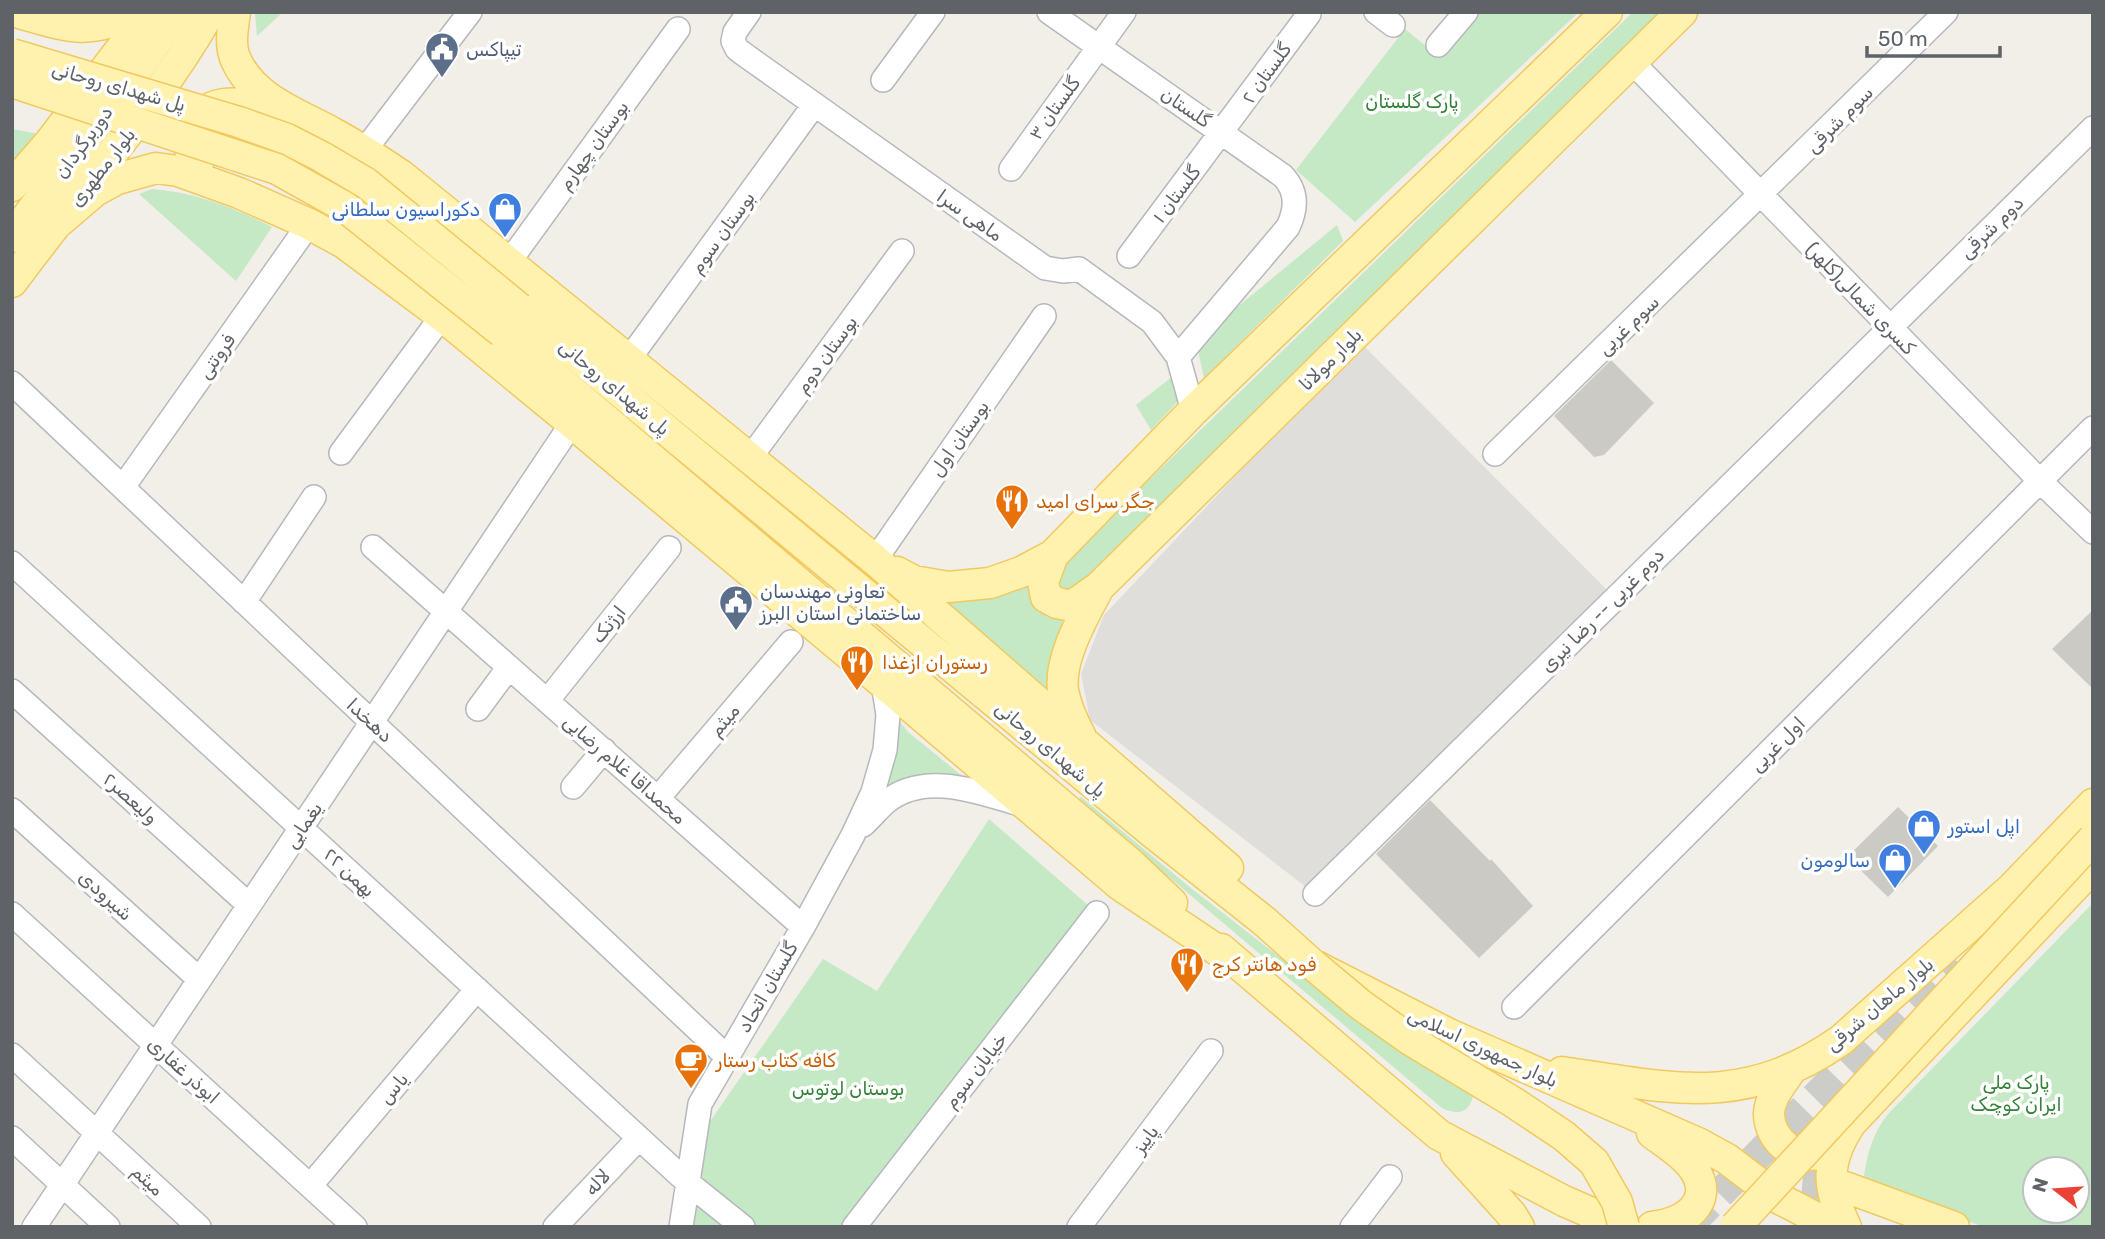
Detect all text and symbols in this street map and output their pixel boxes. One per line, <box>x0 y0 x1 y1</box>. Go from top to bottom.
scale bar <box>1867 14 2000 58</box>
text: 50 m <box>1878 26 1928 51</box>
public building icon: تیپاکس <box>423 30 461 79</box>
place label: تیپاکس <box>466 38 522 63</box>
street label: گلستان ۲ <box>1237 38 1296 108</box>
street label: پل شهدای روحانی <box>49 56 188 118</box>
street label: گلستان ۳ <box>1024 72 1085 144</box>
street label: سوم شرقی <box>1801 81 1879 159</box>
street label: گلستان <box>1156 82 1215 133</box>
park label: پارک گلستان <box>1365 90 1459 115</box>
street label: بوستان چهارم <box>553 96 634 195</box>
street label: دوربرگردان <box>49 102 117 183</box>
street label: بلوار مطهری <box>65 123 140 211</box>
street label: گلستان ۱ <box>1147 161 1206 228</box>
street label: ماهی سرا <box>932 184 1007 246</box>
street label: بوستان سوم <box>685 187 761 278</box>
shop icon: دکوراسیون سلطانی <box>486 190 524 239</box>
street label: دوم شرقی <box>1954 191 2029 264</box>
place label: دکوراسیون سلطانی <box>332 198 480 221</box>
street label: کسری شمالی(کلهر) <box>1801 237 1920 360</box>
street label: سوم غربی <box>1593 290 1665 361</box>
street label: بوستان دوم <box>791 311 863 398</box>
street label: بلوار مولانا <box>1294 323 1367 396</box>
street label: فروتنی <box>193 329 240 383</box>
street label: پل شهدای روحانی <box>553 334 675 442</box>
street label: بوستان اول <box>925 396 994 481</box>
restaurant icon: جگر سرای امید <box>993 482 1031 531</box>
place label: جگر سرای امید <box>1036 490 1154 513</box>
street label: دوم غربی -- رضا نیری <box>1536 544 1670 678</box>
place label: تعاونی مهندسان ساختمانی استان البرز <box>759 580 921 625</box>
public building icon: تعاونی مهندسان ساختمانی استان البرز <box>717 583 755 632</box>
street label: ارژنک <box>586 601 630 648</box>
restaurant icon: رستوران ازغذا <box>838 643 876 692</box>
place label: رستوران ازغذا <box>882 651 988 674</box>
street label: دهخدا <box>342 693 397 747</box>
street label: پل شهدای روحانی <box>989 696 1111 804</box>
street label: میثم <box>704 699 745 742</box>
street label: محمداقا غلام رضایی <box>558 710 691 830</box>
street label: اول غربی <box>1745 712 1810 777</box>
street label: ولیعصر۲ <box>98 768 163 829</box>
street label: یغمایی <box>280 798 327 853</box>
shop icon: اپل استور <box>1905 807 1943 856</box>
place label: اپل استور <box>1947 815 2020 840</box>
shop icon: سالومون <box>1876 841 1914 890</box>
street label: ۲۲ بهمن <box>319 843 380 902</box>
place label: سالومون <box>1801 849 1870 872</box>
street label: شیرودی <box>74 865 137 926</box>
street label: گلستان اتحاد <box>732 938 803 1037</box>
restaurant icon: فود هانتر کرج <box>1168 945 1206 994</box>
place label: فود هانتر کرج <box>1212 953 1316 978</box>
street label: بلوار ماهان شرقی <box>1821 953 1938 1056</box>
street label: بلوار جمهوری اسلامی <box>1404 1003 1561 1092</box>
street label: خیابان سوم <box>939 1028 1013 1113</box>
street label: ابوذر غفاری <box>143 1032 224 1109</box>
cafe icon: کافه کتاب رستار <box>672 1041 710 1090</box>
place label: کافه کتاب رستار <box>715 1049 836 1072</box>
street label: یاس <box>374 1068 413 1109</box>
park label: پارک ملی ایران کوچک <box>1970 1071 2062 1116</box>
park label: بوستان لوتوس <box>792 1077 904 1100</box>
street label: پاییز <box>1127 1121 1165 1160</box>
north arrow <box>2021 1155 2091 1225</box>
street label: میثم <box>126 1160 168 1202</box>
street label: لاله <box>580 1164 615 1200</box>
text: N <box>2027 1175 2053 1195</box>

